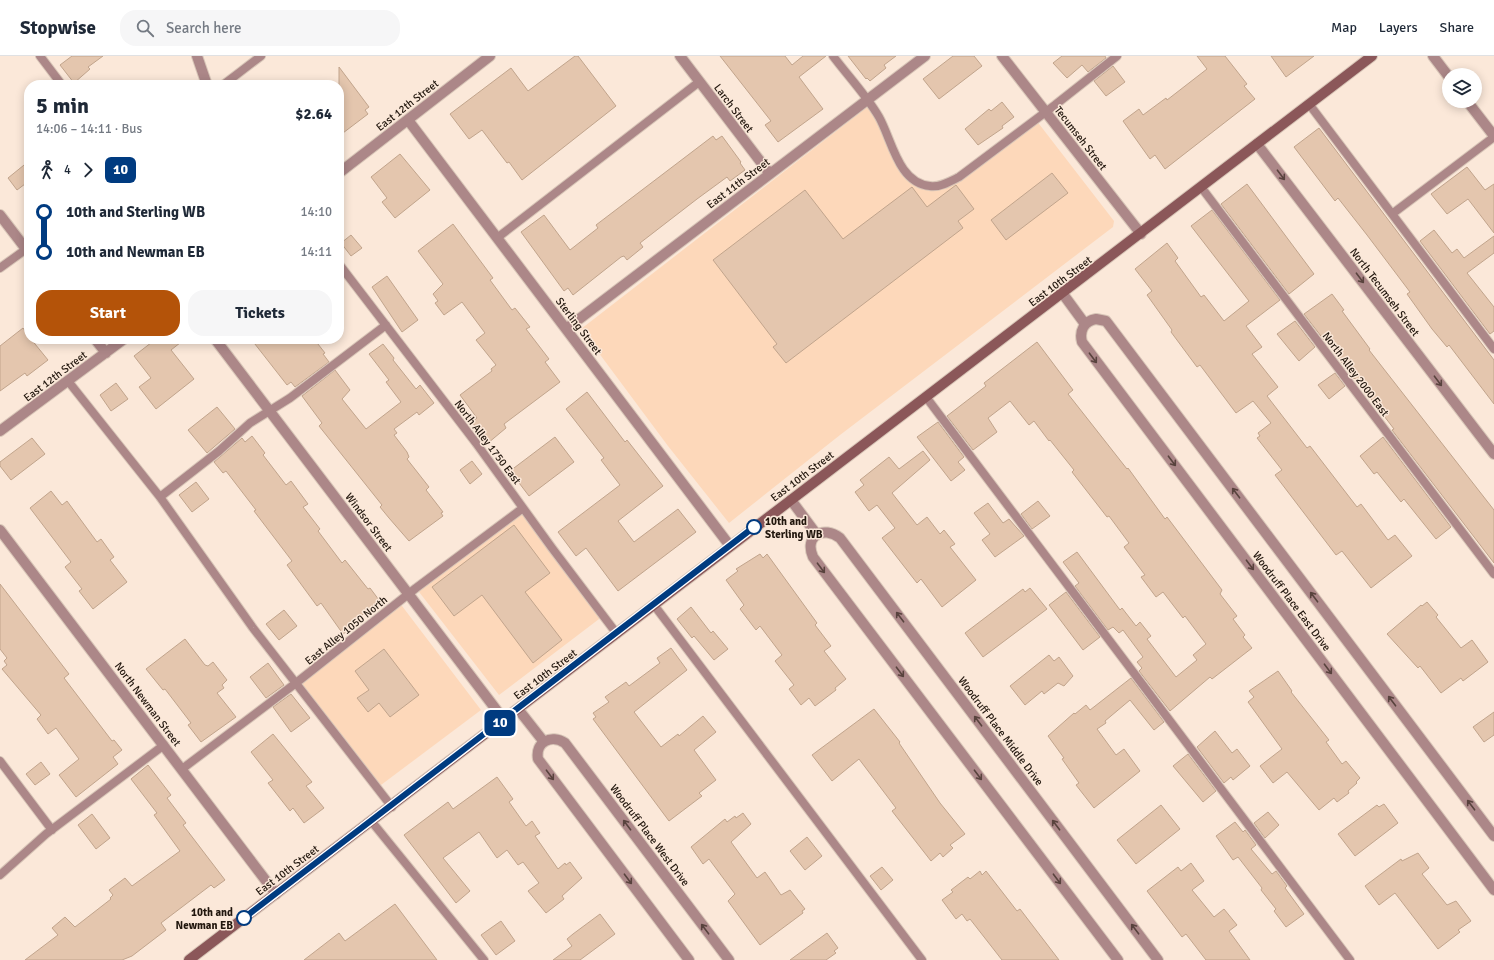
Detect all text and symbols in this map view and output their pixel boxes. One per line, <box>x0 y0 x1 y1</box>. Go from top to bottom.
search box <box>120 10 400 46</box>
text: Stopwise <box>20 16 96 40</box>
icon: search <box>134 17 156 39</box>
text: Search here <box>166 19 242 37</box>
text: Map <box>1331 19 1357 36</box>
text: Layers <box>1379 19 1418 36</box>
text: Share <box>1440 19 1474 36</box>
map controls <box>1442 68 1482 108</box>
button: layers <box>1442 68 1482 108</box>
street label: East 12th Street <box>374 77 441 134</box>
street label: Larch Street <box>711 82 756 135</box>
text: 5 min <box>36 92 89 119</box>
street label: Tecumseh Street <box>1052 104 1110 173</box>
text: $2.64 <box>295 105 332 123</box>
text: 14:06 – 14:11 · Bus <box>36 121 142 137</box>
street label: East 11th Street <box>704 155 773 211</box>
icon: walk <box>36 159 58 181</box>
icon: forward <box>77 159 99 181</box>
text: 10 <box>113 161 128 178</box>
text: 4 <box>64 162 71 178</box>
one-way arrow <box>1276 169 1285 180</box>
text: 10th and Sterling WB <box>66 203 205 221</box>
text: 14:10 <box>300 204 332 220</box>
text: 10th and Newman EB <box>66 243 205 261</box>
text: 14:11 <box>300 244 332 260</box>
street label: North Tecumseh Street <box>1347 246 1422 339</box>
street label: East 10th Street <box>1026 253 1095 309</box>
one-way arrow <box>1355 272 1364 283</box>
button: Start <box>36 290 180 336</box>
button: Tickets <box>188 290 332 336</box>
street label: Sterling Street <box>553 295 604 358</box>
street label: North Alley 2000 East <box>1320 330 1392 419</box>
street label: East 12th Street <box>21 348 90 404</box>
one-way arrow <box>1089 352 1098 363</box>
one-way arrow <box>1434 376 1443 387</box>
street label: North Alley 1750 East <box>452 398 524 487</box>
street label: East 10th Street <box>768 448 837 504</box>
one-way arrow <box>1167 456 1176 467</box>
one-way arrow <box>1232 488 1240 499</box>
street label: Windsor Street <box>342 491 395 554</box>
place label: 10th and Sterling WB <box>765 515 823 541</box>
marker: 10th and Sterling WB <box>746 519 762 535</box>
street label: Woodruff Place East Drive <box>1250 549 1333 654</box>
one-way arrow <box>1246 560 1254 571</box>
one-way arrow <box>817 563 826 574</box>
one-way arrow <box>1310 592 1318 603</box>
street label: East Alley 1050 North <box>303 593 390 668</box>
one-way arrow <box>896 612 904 623</box>
street label: East 10th Street <box>511 646 580 702</box>
street label: North Newman Street <box>112 660 184 749</box>
one-way arrow <box>1324 663 1332 674</box>
one-way arrow <box>896 666 904 677</box>
street label: Woodruff Place Middle Drive <box>955 674 1046 788</box>
one-way arrow <box>1388 696 1397 707</box>
line badge: 10 <box>482 710 518 736</box>
text: 10 <box>492 714 508 731</box>
one-way arrow <box>974 716 982 727</box>
one-way arrow <box>546 769 554 780</box>
one-way arrow <box>974 770 983 781</box>
street label: Woodruff Place West Drive <box>607 782 692 889</box>
one-way arrow <box>1466 799 1475 810</box>
one-way arrow <box>623 820 631 831</box>
one-way arrow <box>1052 820 1061 831</box>
street label: East 10th Street <box>253 842 322 898</box>
one-way arrow <box>624 873 632 884</box>
one-way arrow <box>1053 873 1061 884</box>
place label: 10th and Newman EB <box>176 906 233 932</box>
marker: 10th and Newman EB <box>236 910 252 926</box>
one-way arrow <box>701 923 710 934</box>
one-way arrow <box>1131 923 1139 934</box>

